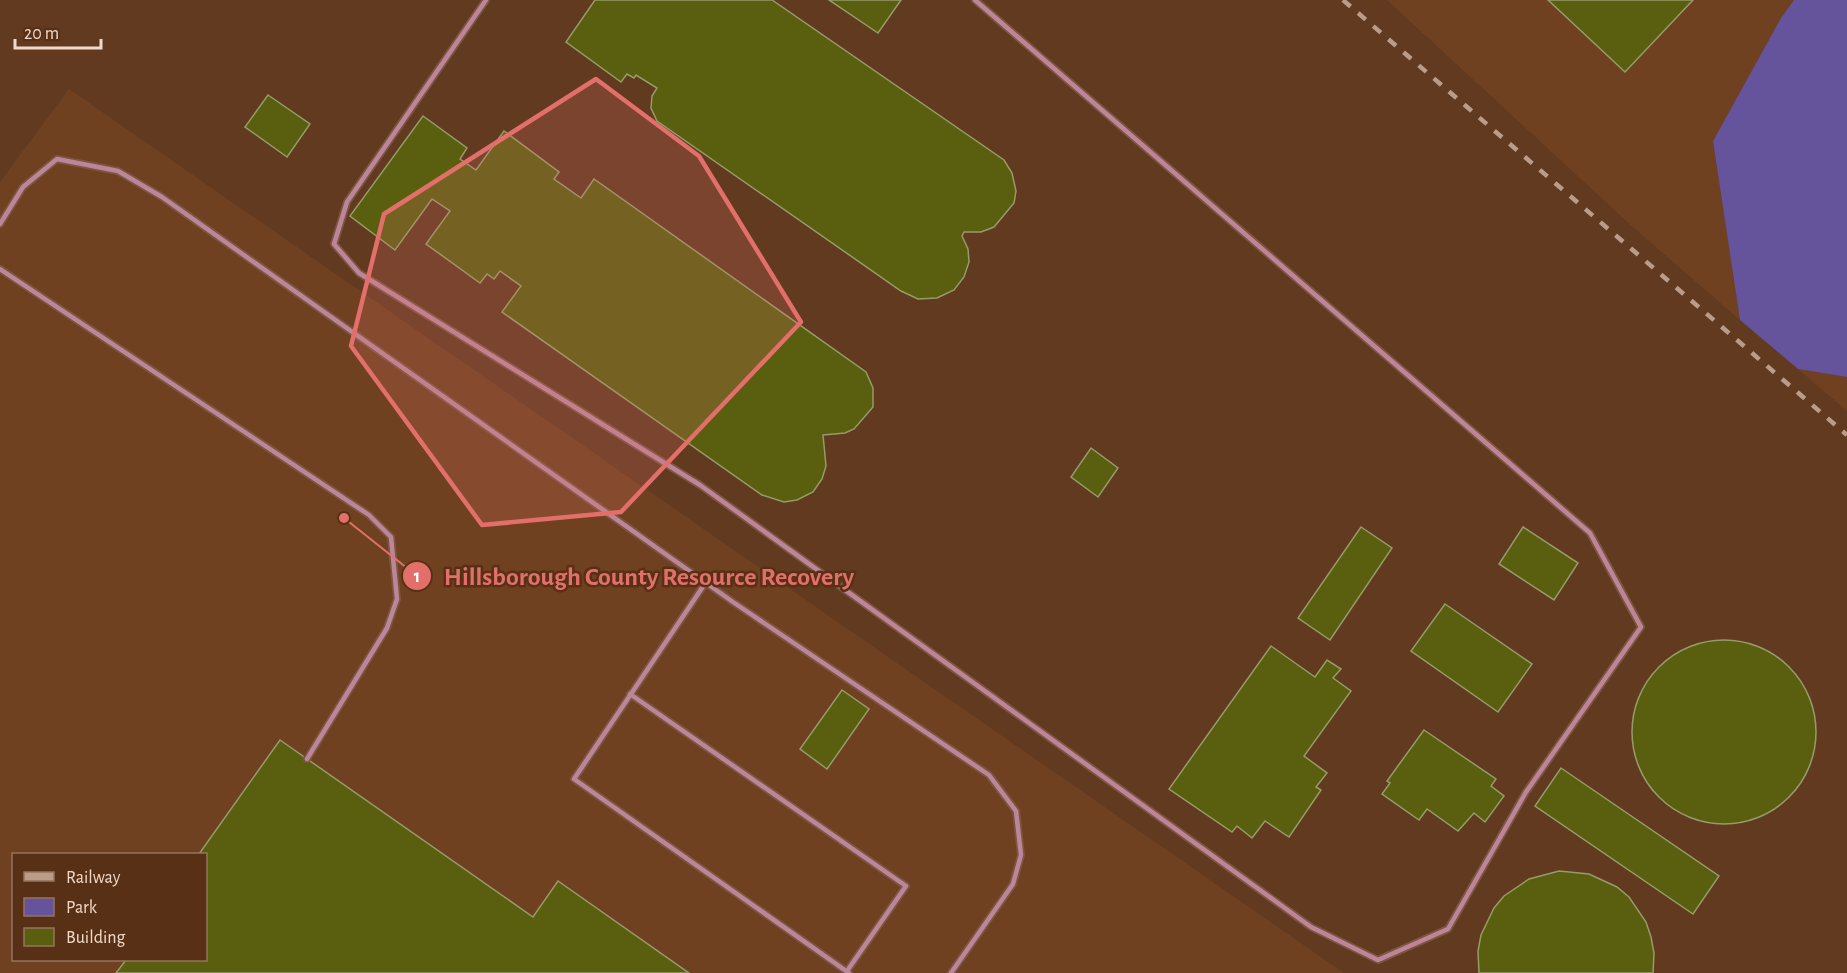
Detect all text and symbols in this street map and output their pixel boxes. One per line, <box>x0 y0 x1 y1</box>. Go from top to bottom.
scale bar <box>15 12 100 50</box>
text: 20 m <box>24 25 59 43</box>
callout: Hillsborough County Resource Recovery <box>402 554 867 598</box>
text: Hillsborough County Resource Recovery <box>444 564 855 590</box>
text: 1 <box>414 568 420 586</box>
legend <box>12 853 207 961</box>
text: Railway <box>66 869 121 887</box>
text: Park <box>66 899 98 917</box>
text: Building <box>66 929 126 947</box>

